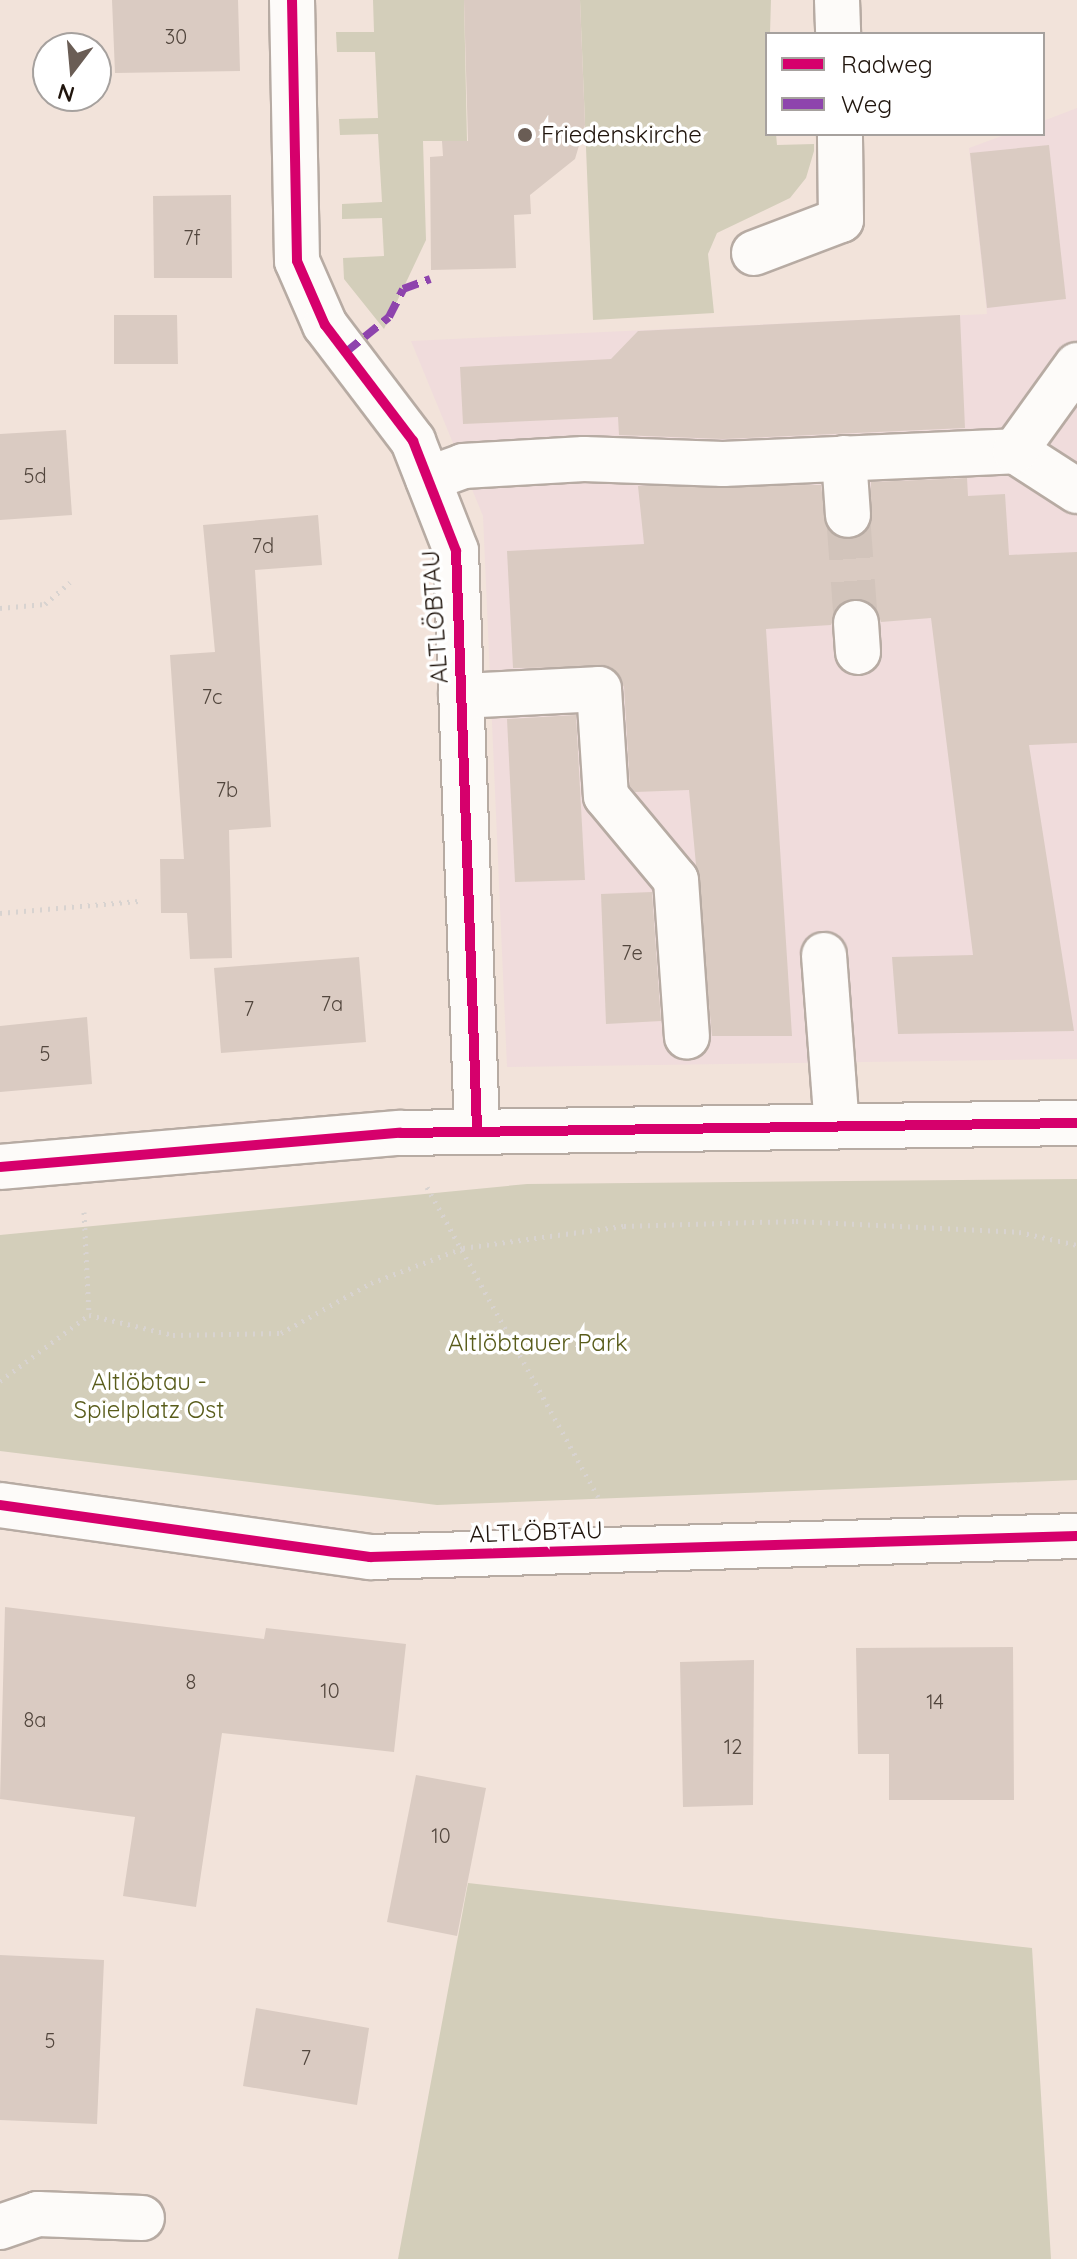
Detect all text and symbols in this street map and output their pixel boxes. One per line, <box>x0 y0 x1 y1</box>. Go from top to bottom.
house number: 30 <box>165 24 187 48</box>
north arrow <box>32 32 112 112</box>
legend <box>765 32 1045 136</box>
text: Radweg <box>841 49 933 79</box>
text: N <box>54 77 78 109</box>
text: Weg <box>841 89 892 119</box>
place label: Friedenskirche <box>541 121 702 149</box>
marker: Friedenskirche <box>516 126 534 144</box>
house number: 7f <box>183 225 201 249</box>
house number: 5d <box>23 463 47 487</box>
house number: 7d <box>252 533 274 557</box>
street label: ALTLÖBTAU <box>416 549 454 685</box>
house number: 7c <box>202 684 222 708</box>
house number: 7b <box>216 777 238 801</box>
house number: 7e <box>621 940 643 964</box>
house number: 7a <box>321 991 343 1015</box>
house number: 7 <box>244 996 254 1020</box>
house number: 5 <box>40 1041 50 1065</box>
park label: Altlöbtauer Park <box>448 1329 628 1357</box>
park label: Altlöbtau - Spielplatz Ost <box>74 1368 224 1424</box>
street label: ALTLÖBTAU <box>469 1515 603 1549</box>
house number: 8 <box>186 1669 196 1693</box>
house number: 10 <box>320 1678 340 1702</box>
house number: 14 <box>926 1689 944 1713</box>
house number: 8a <box>24 1707 46 1731</box>
house number: 12 <box>724 1734 742 1758</box>
house number: 10 <box>431 1823 451 1847</box>
house number: 5 <box>45 2028 55 2052</box>
house number: 7 <box>301 2045 311 2069</box>

